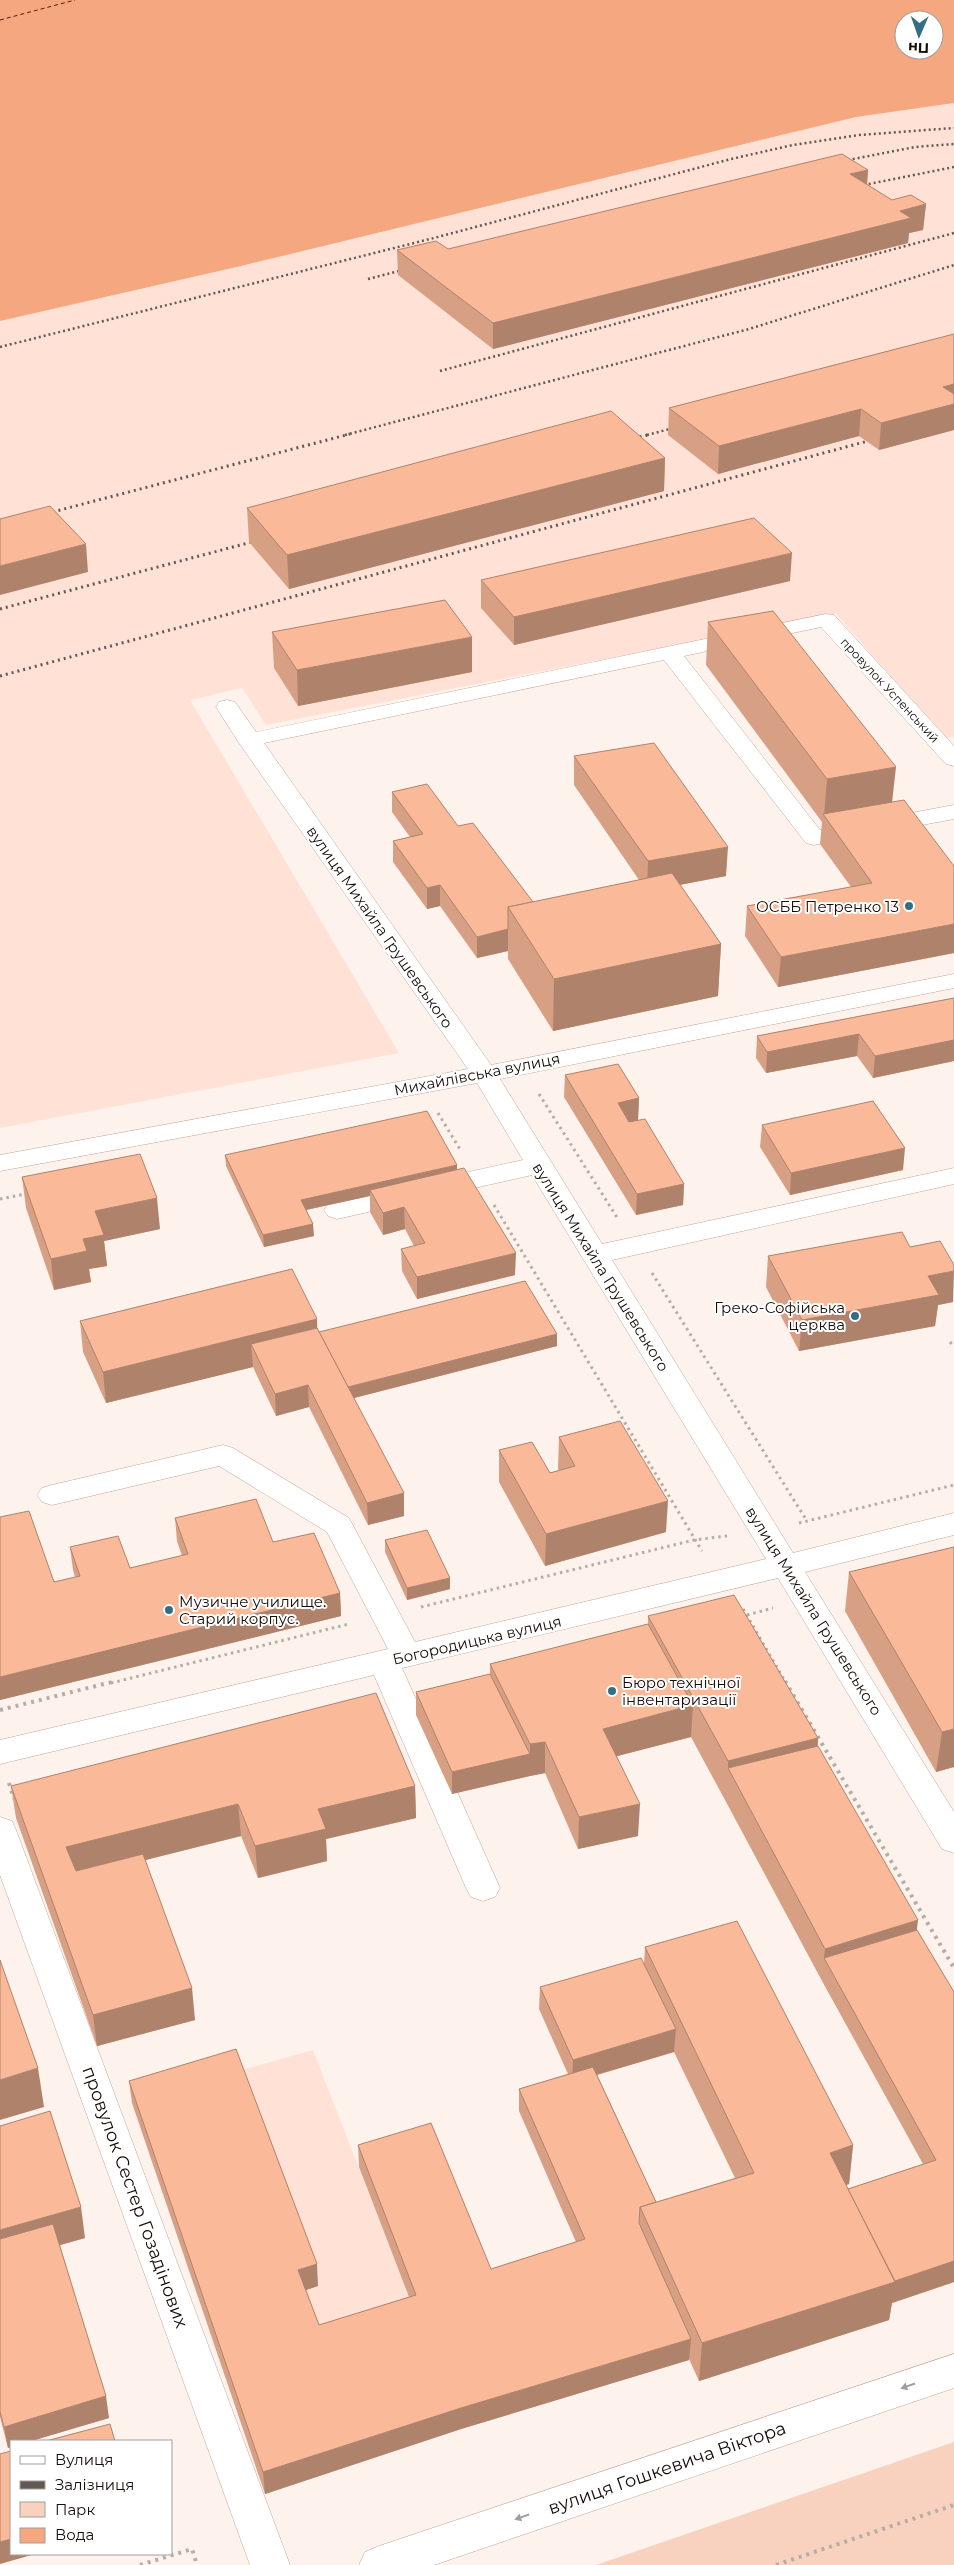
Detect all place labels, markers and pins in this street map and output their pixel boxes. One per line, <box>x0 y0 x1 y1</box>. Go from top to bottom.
place label: ОСББ Петренко 13 <box>756 897 899 916</box>
marker: ОСББ Петренко 13 <box>903 900 915 912</box>
place label: Греко-Софійська церква <box>714 1298 845 1334</box>
marker: Греко-Софійська церква <box>849 1310 861 1322</box>
place label: Музичне училище. Старий корпус. <box>179 1592 326 1628</box>
marker: Музичне училище. Старий корпус. <box>163 1604 175 1616</box>
place label: Бюро технічної інвентаризації <box>622 1673 740 1709</box>
marker: Бюро технічної інвентаризації <box>606 1685 618 1697</box>

